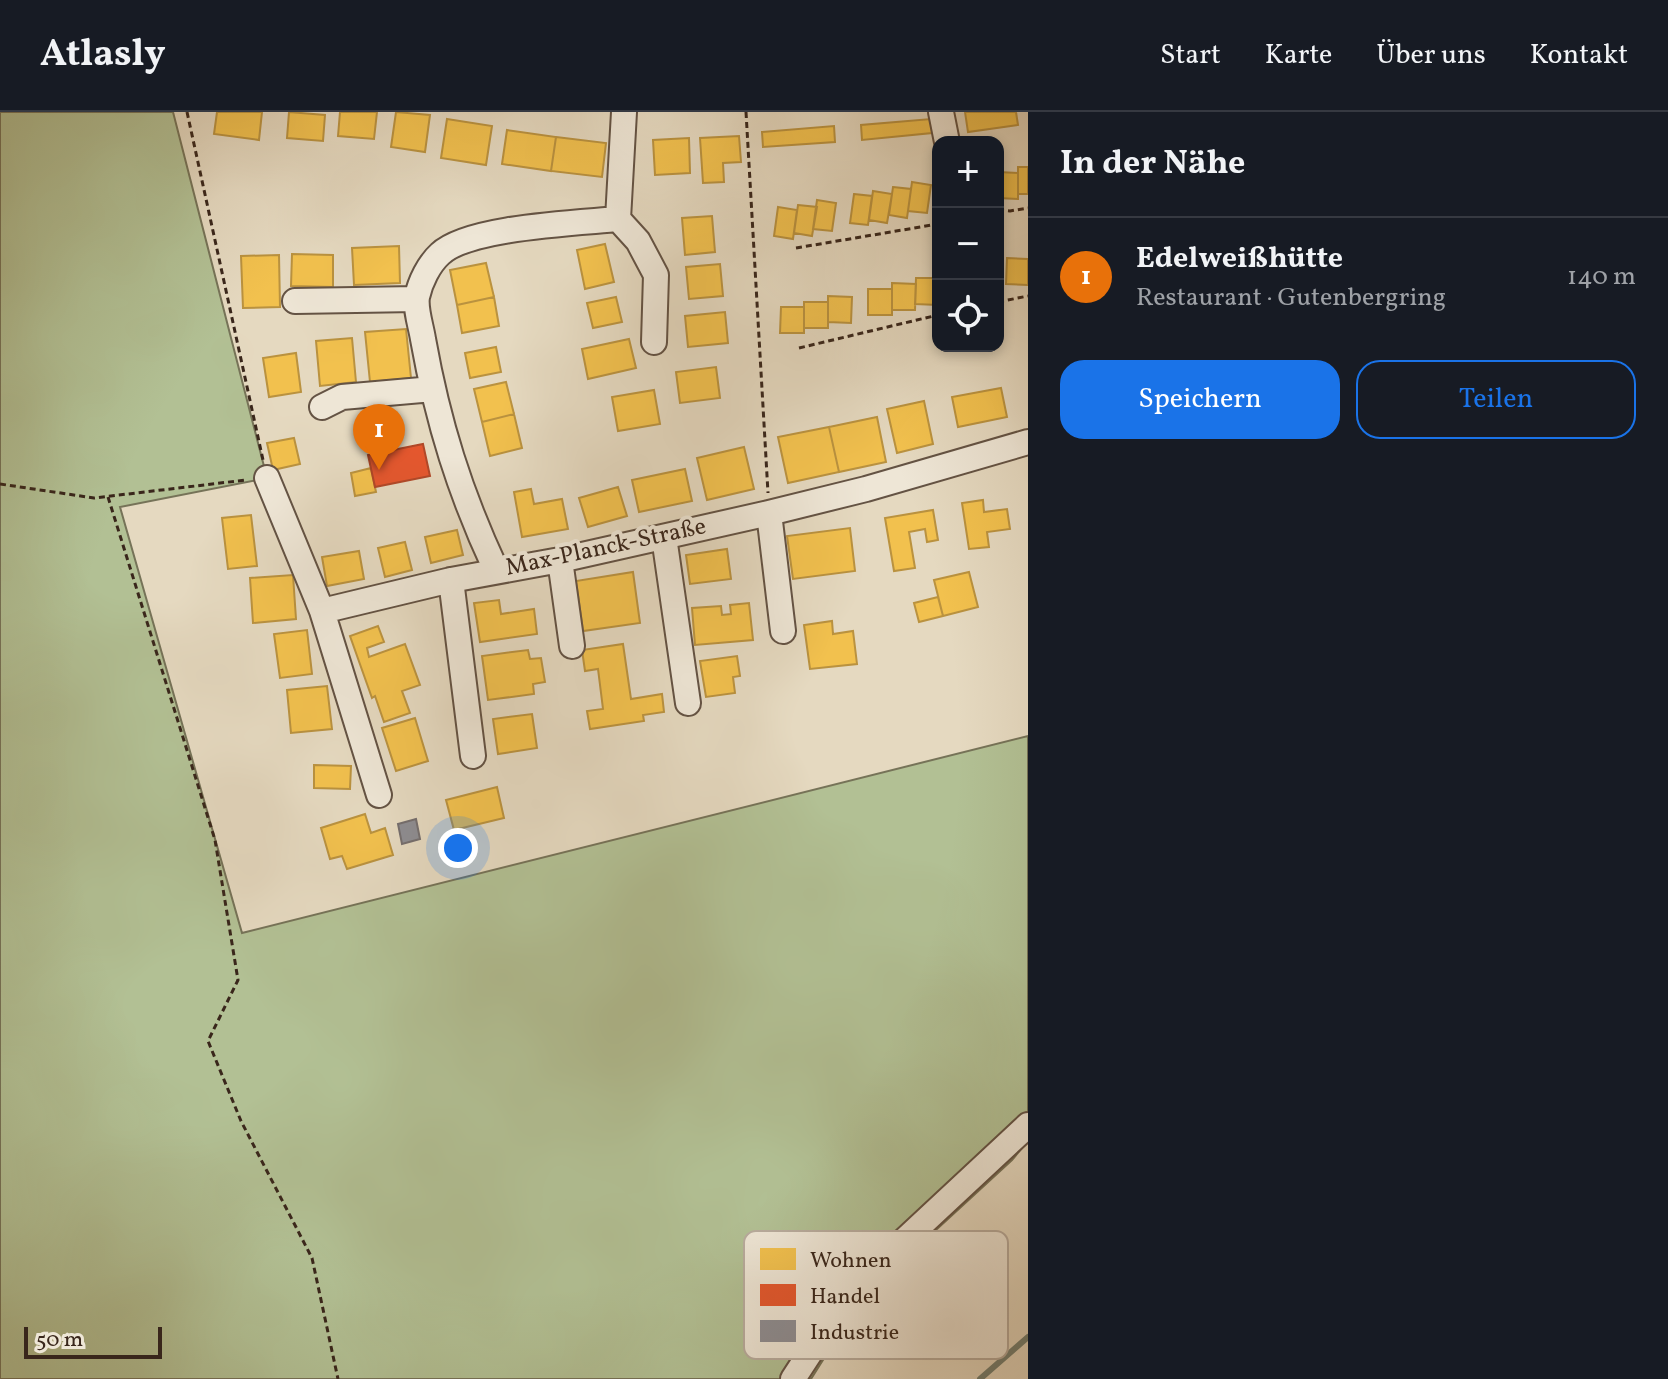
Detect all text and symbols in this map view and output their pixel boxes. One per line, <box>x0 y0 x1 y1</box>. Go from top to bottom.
text: Atlasly <box>40 29 166 82</box>
text: Start <box>1160 36 1221 75</box>
text: Karte <box>1265 36 1332 75</box>
text: Über uns <box>1376 36 1486 75</box>
text: Kontakt <box>1530 36 1628 75</box>
map controls <box>932 136 1004 352</box>
button: + <box>932 136 1004 208</box>
text: In der Nähe <box>1060 141 1245 188</box>
button: − <box>932 208 1004 280</box>
text: Edelweißhütte <box>1136 238 1343 280</box>
text: 1 <box>1081 259 1091 295</box>
text: 140 m <box>1567 259 1636 295</box>
button: locate <box>932 280 1004 352</box>
text: Restaurant · Gutenbergring <box>1136 280 1446 316</box>
button: Speichern <box>1060 360 1340 439</box>
button: Teilen <box>1356 360 1636 439</box>
pin: 1 <box>353 404 405 470</box>
street label: Max-Planck-Straße <box>503 510 709 586</box>
your location <box>438 828 478 868</box>
legend <box>744 1231 1008 1359</box>
text: Wohnen <box>810 1246 892 1277</box>
text: Handel <box>810 1282 880 1313</box>
text: Industrie <box>810 1318 899 1349</box>
scale bar <box>24 1323 162 1359</box>
text: 50 m <box>36 1325 83 1356</box>

